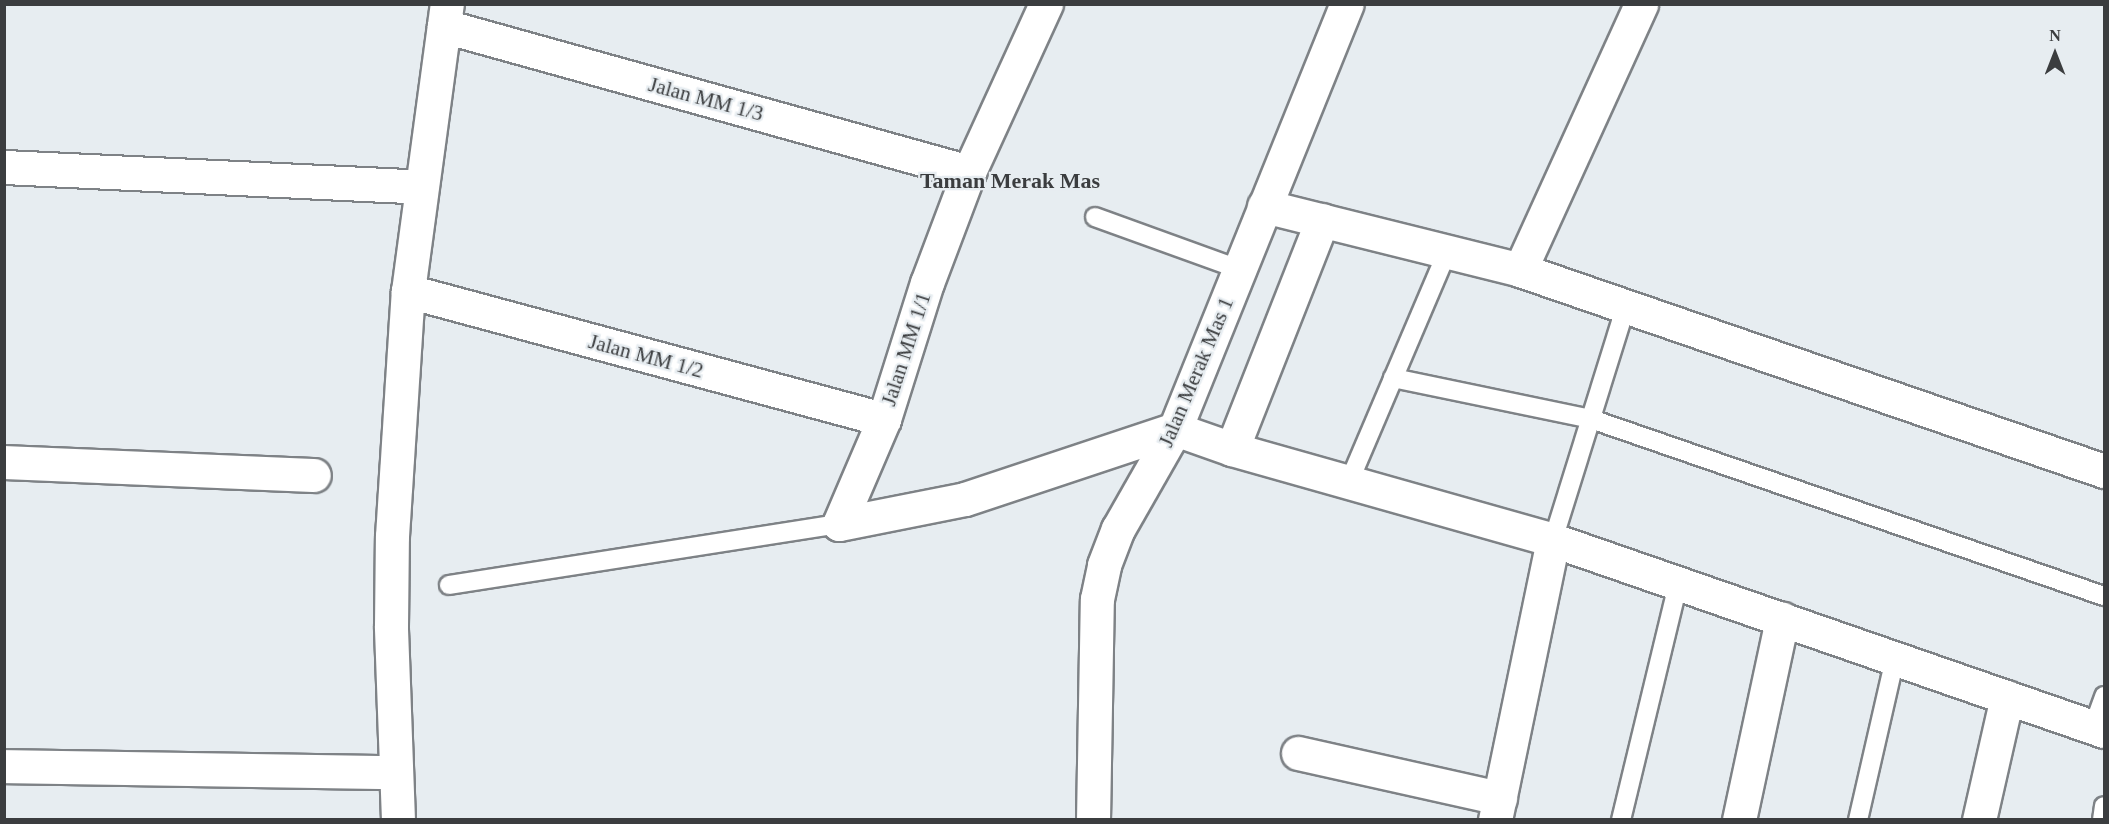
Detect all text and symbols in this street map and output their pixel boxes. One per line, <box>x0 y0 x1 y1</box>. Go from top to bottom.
north arrow <box>2025 24 2085 84</box>
text: N <box>2049 27 2061 44</box>
street label: Jalan MM 1/3 <box>646 72 766 126</box>
district label: Taman Merak Mas <box>920 168 1100 194</box>
street label: Jalan MM 1/1 <box>876 289 936 409</box>
street label: Jalan Merak Mas 1 <box>1153 293 1239 451</box>
street label: Jalan MM 1/2 <box>586 329 706 383</box>

